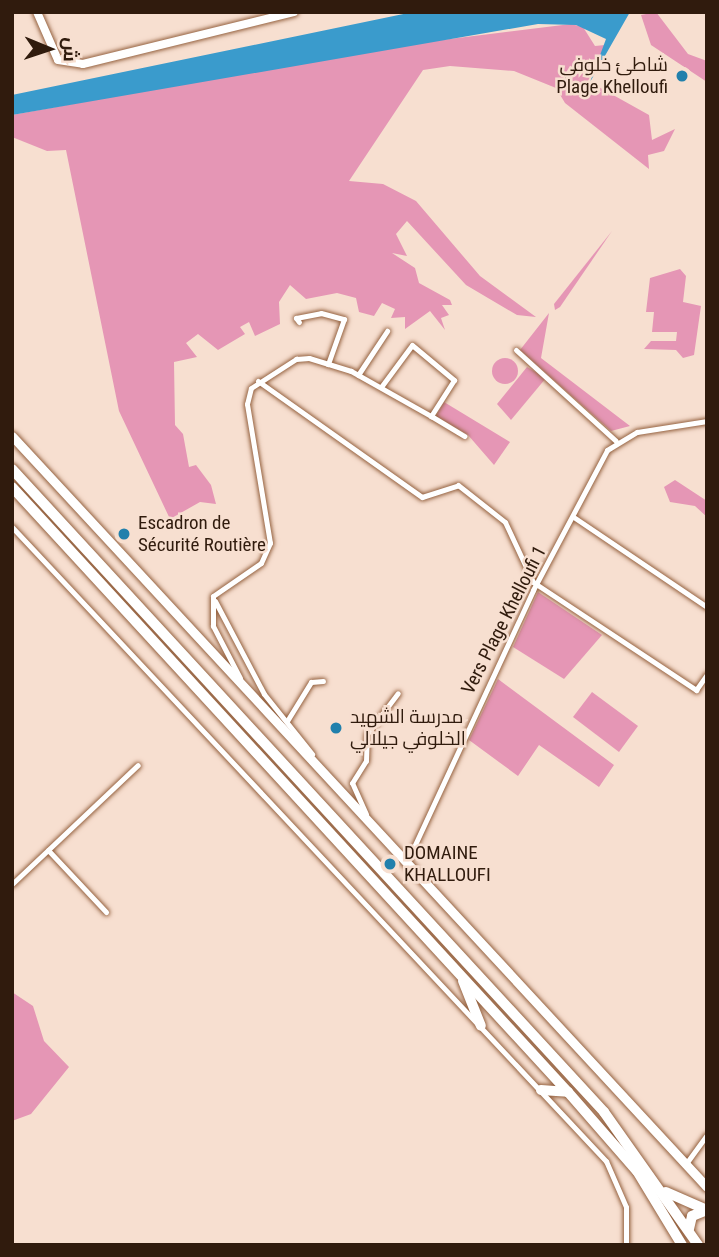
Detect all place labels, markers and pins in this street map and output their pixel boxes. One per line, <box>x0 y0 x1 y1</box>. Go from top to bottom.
place label: شاطئ خلوفي Plage Khelloufi <box>556 54 668 98</box>
marker: شاطئ خلوفي Plage Khelloufi <box>674 68 690 84</box>
place label: Escadron de Sécurité Routière <box>138 512 266 556</box>
marker: Escadron de Sécurité Routière <box>116 526 132 542</box>
place label: مدرسة الشهيد الخلوفي جيلالي <box>350 706 466 750</box>
marker: مدرسة الشهيد الخلوفي جيلالي <box>328 720 344 736</box>
place label: DOMAINE KHALLOUFI <box>404 842 491 886</box>
marker: DOMAINE KHALLOUFI <box>382 856 398 872</box>

